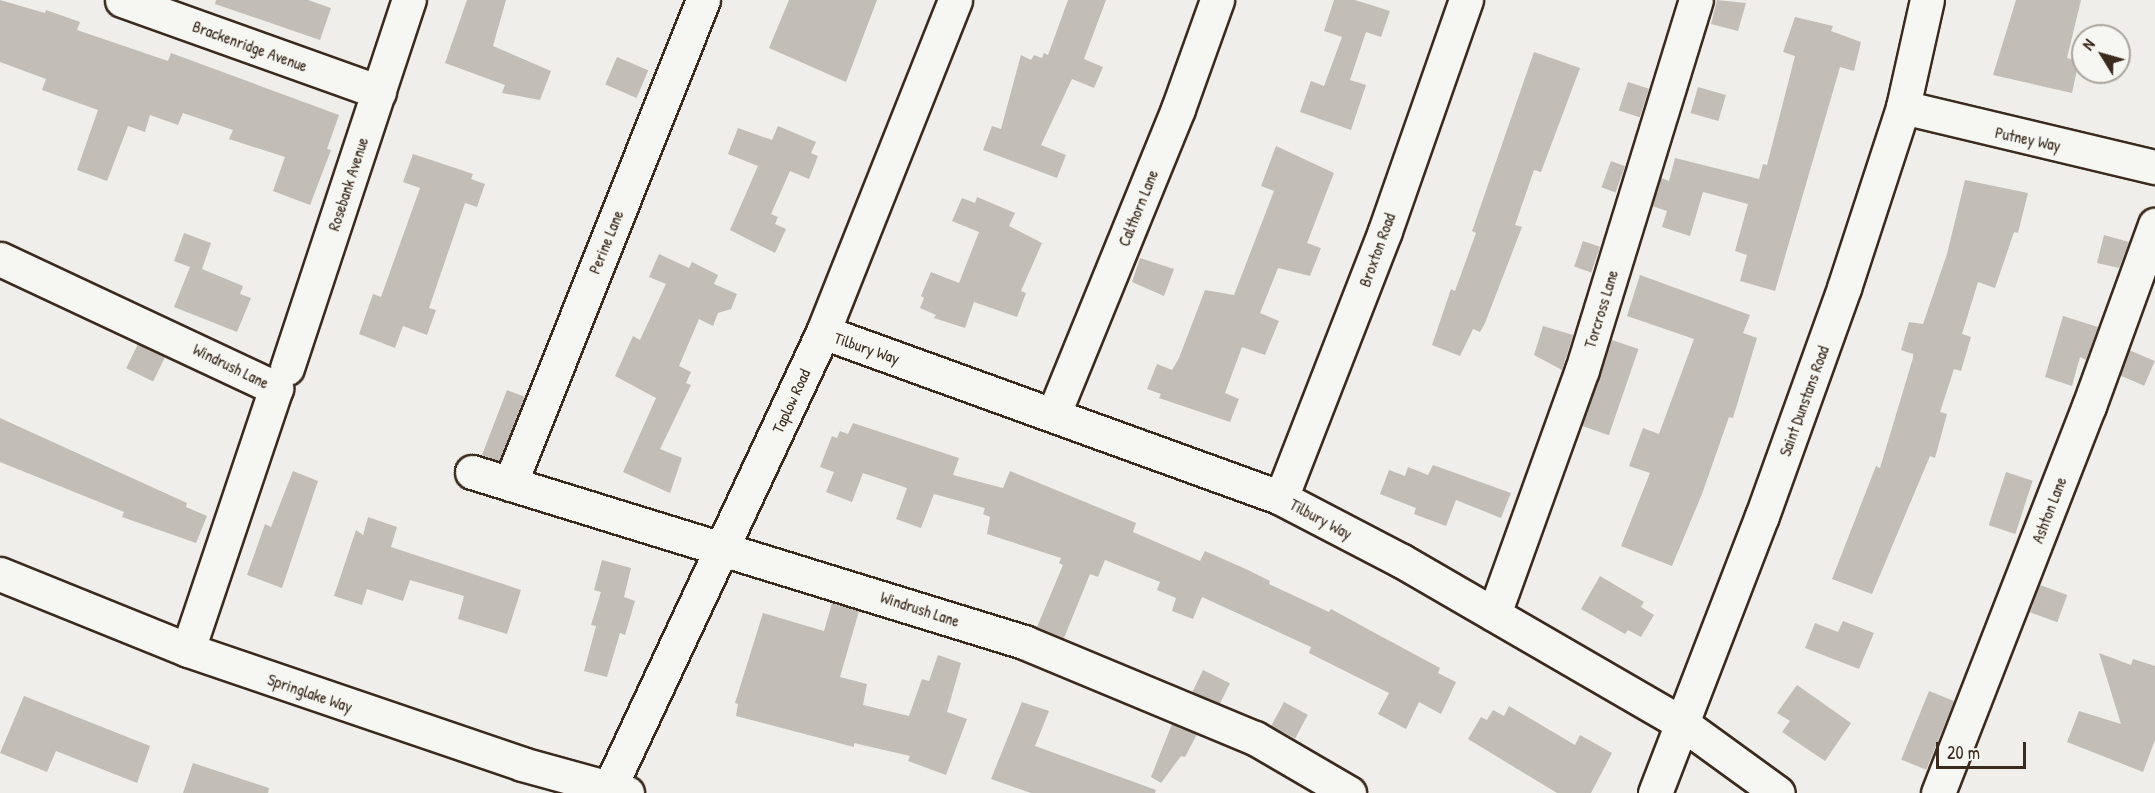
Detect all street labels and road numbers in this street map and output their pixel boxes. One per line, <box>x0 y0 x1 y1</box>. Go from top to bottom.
street label: Brackenridge Avenue <box>190 16 310 76</box>
street label: Putney Way <box>1993 123 2063 155</box>
street label: Rosebank Avenue <box>324 135 372 233</box>
street label: Calthorn Lane <box>1114 167 1162 249</box>
street label: Perine Lane <box>585 207 627 277</box>
street label: Broxton Road <box>1355 211 1399 289</box>
street label: Torcross Lane <box>1580 268 1622 350</box>
street label: Tilbury Way <box>832 328 902 368</box>
street label: Windrush Lane <box>190 339 272 393</box>
street label: Saint Dunstans Road <box>1775 343 1833 459</box>
street label: Taplow Road <box>768 366 814 436</box>
street label: Ashton Lane <box>2028 474 2070 546</box>
street label: Tilbury Way <box>1287 495 1355 543</box>
street label: Windrush Lane <box>878 587 962 631</box>
street label: Springlake Way <box>265 670 355 716</box>

